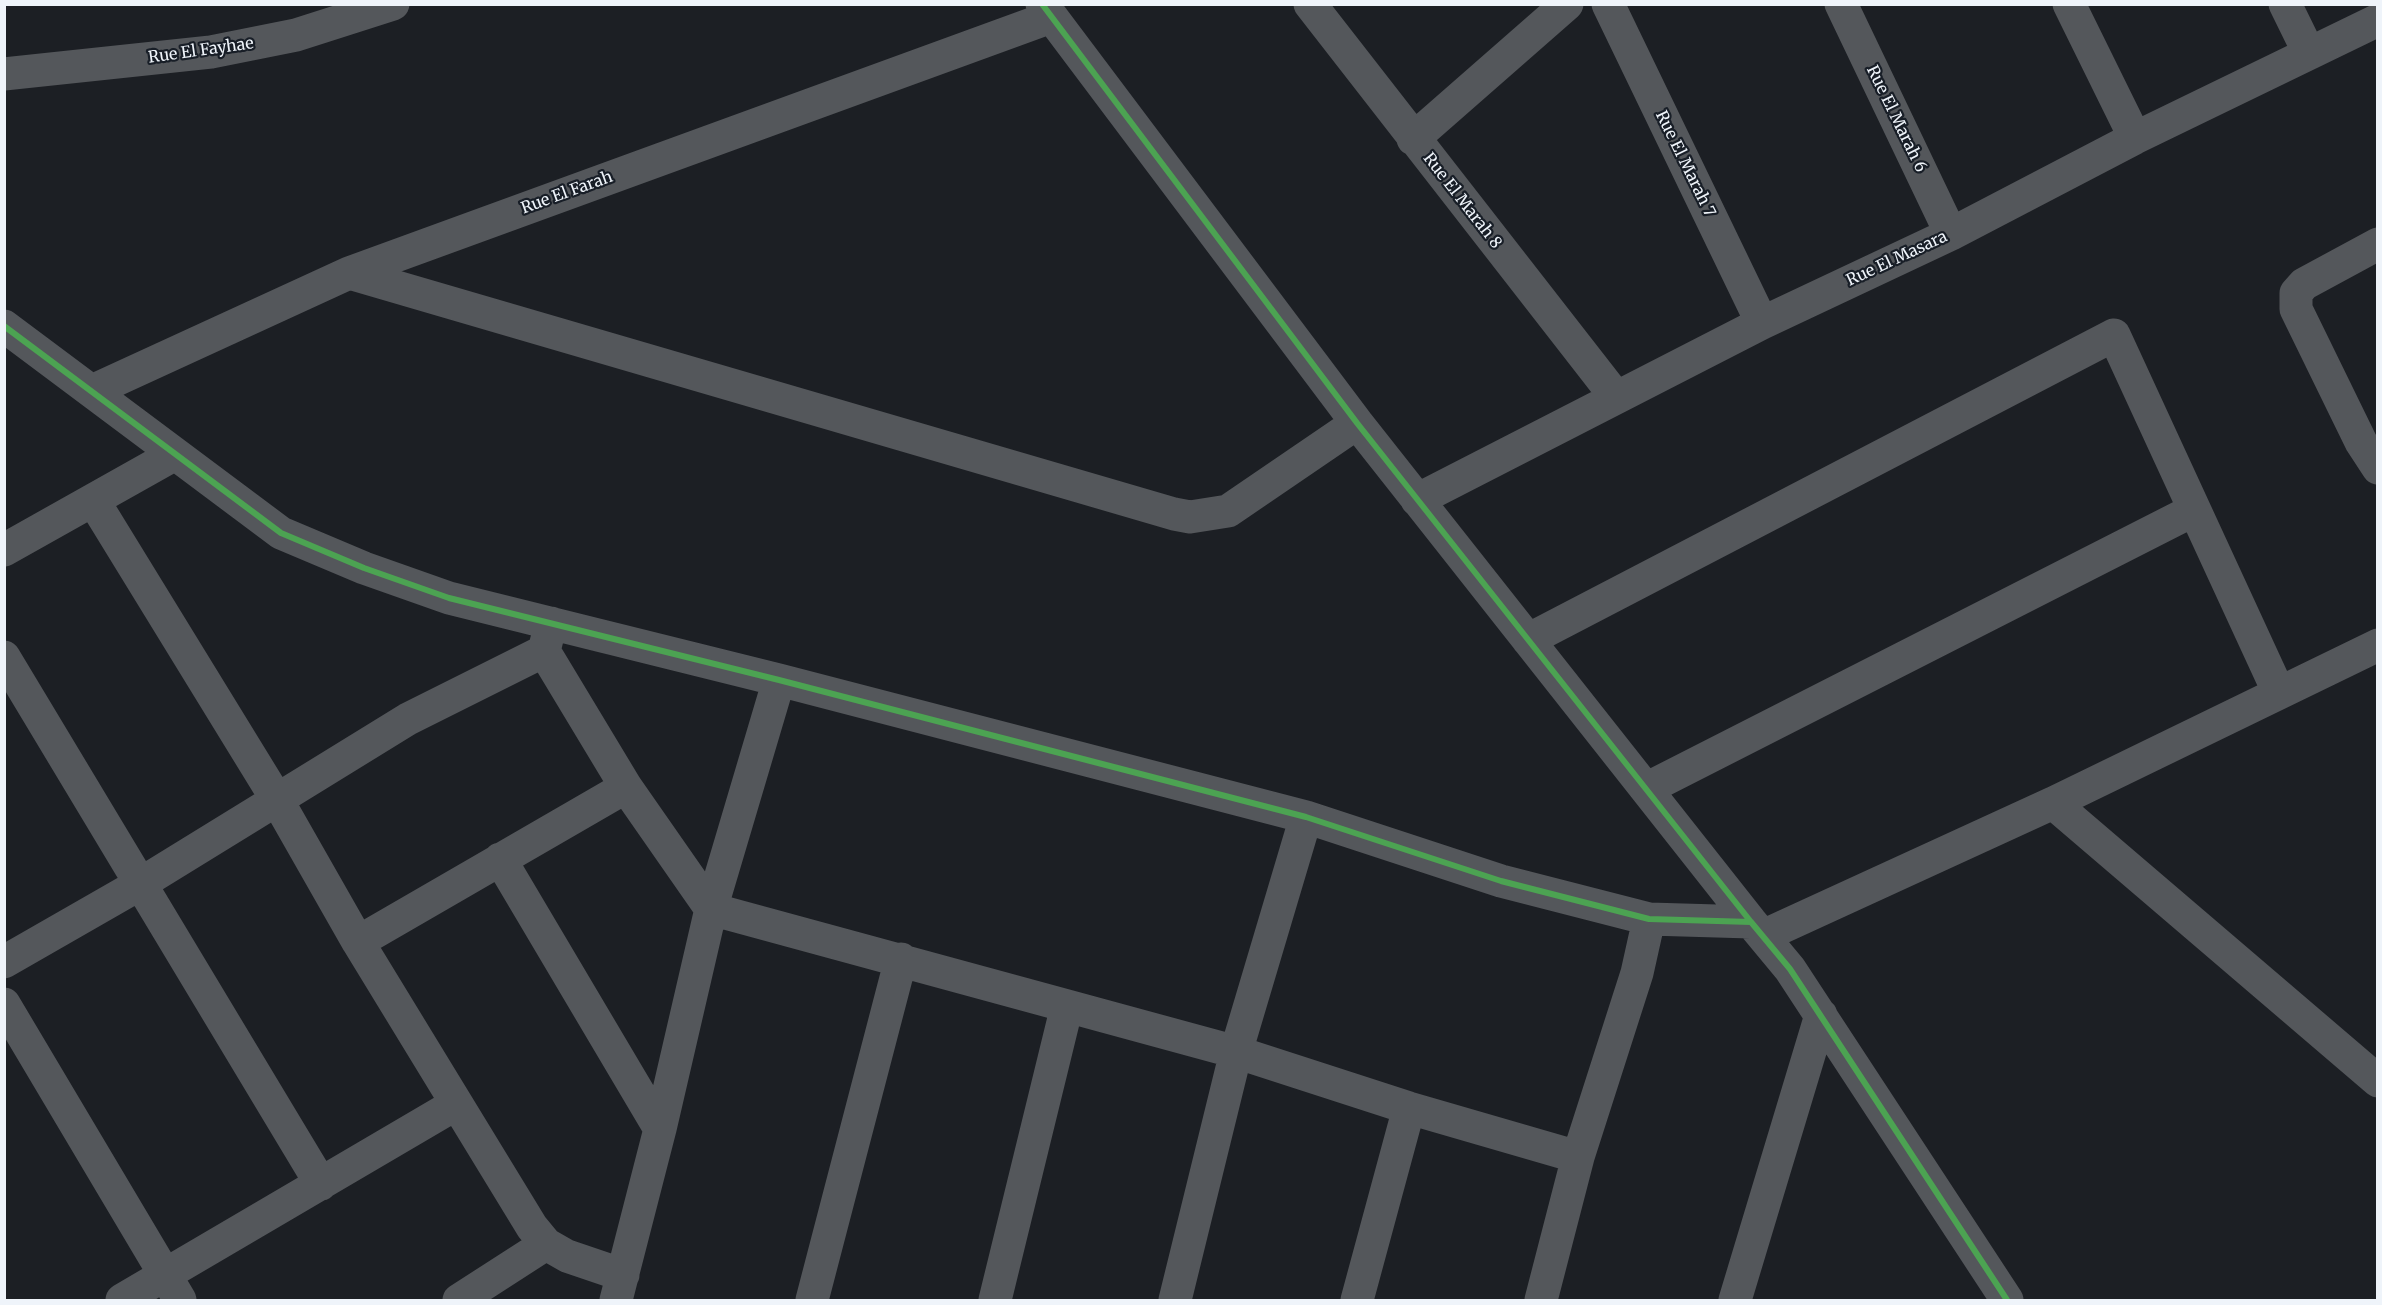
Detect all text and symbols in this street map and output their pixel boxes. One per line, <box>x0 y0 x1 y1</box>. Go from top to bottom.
street label: Rue El Fayhae <box>147 34 255 68</box>
street label: Rue El Marah 6 <box>1862 63 1930 175</box>
street label: Rue El Marah 7 <box>1651 108 1719 220</box>
street label: Rue El Marah 8 <box>1419 149 1505 253</box>
street label: Rue El Farah <box>519 168 615 218</box>
street label: Rue El Masara <box>1844 227 1950 291</box>

